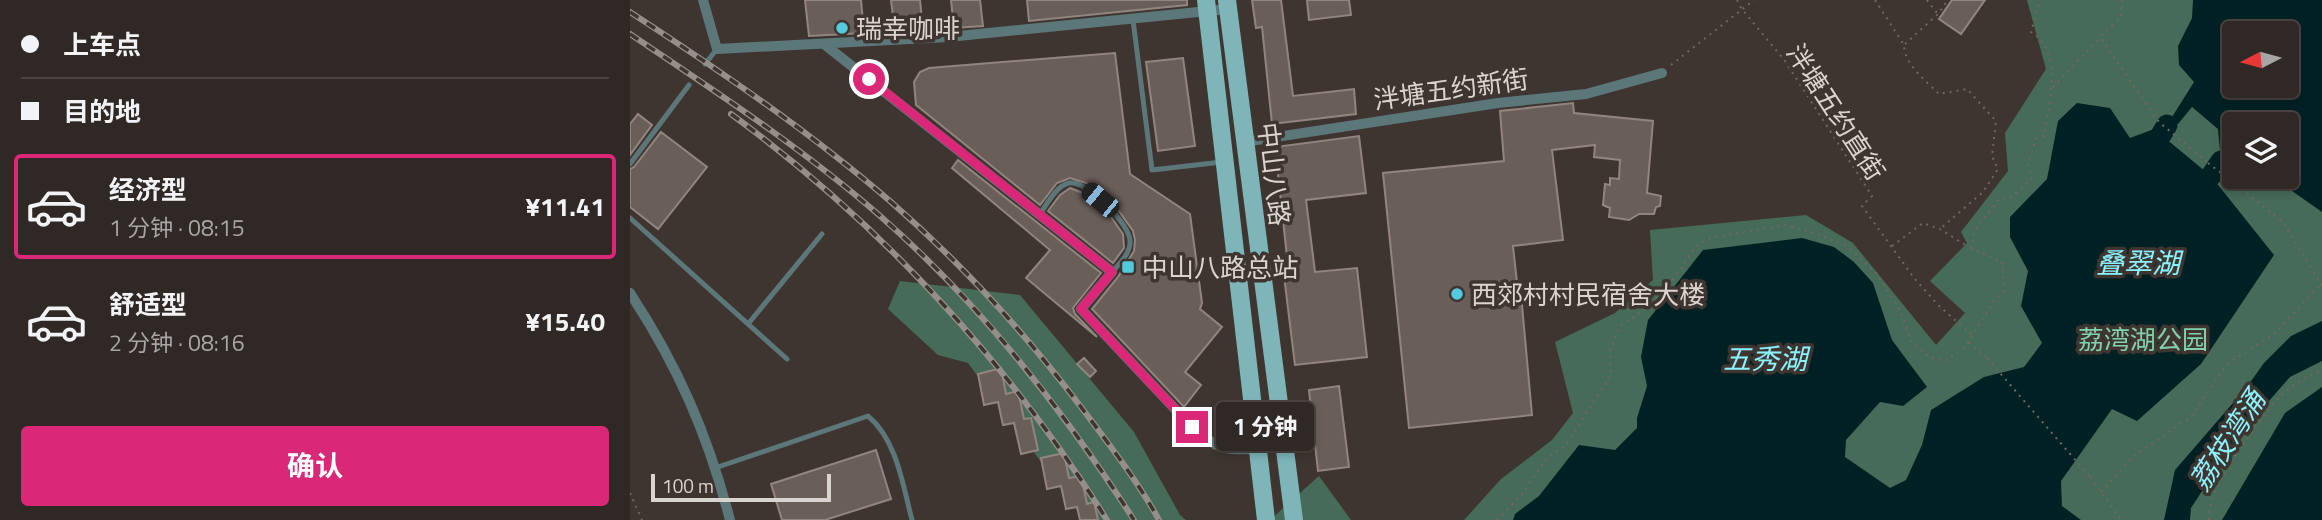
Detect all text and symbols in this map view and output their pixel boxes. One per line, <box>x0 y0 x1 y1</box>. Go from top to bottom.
place label: 瑞幸咖啡 <box>856 9 960 48</box>
marker: 瑞幸咖啡 <box>834 20 850 36</box>
north arrow <box>2222 21 2300 98</box>
map controls <box>2222 21 2299 189</box>
text: 上车点 <box>63 25 141 64</box>
street label: 泮塘五约直街 <box>1777 36 1895 188</box>
street label: 泮塘五约新街 <box>1371 59 1531 119</box>
route start <box>853 63 885 95</box>
text: 目的地 <box>63 92 141 131</box>
button: layers <box>2222 112 2299 189</box>
street label: 中山八路 <box>1248 120 1300 228</box>
text: 经济型 <box>109 170 187 209</box>
icon: car <box>25 175 88 238</box>
car <box>1078 179 1123 221</box>
text: ¥11.41 <box>526 187 605 226</box>
text: 1 分钟 · 08:15 <box>109 210 245 245</box>
water label: 叠翠湖 <box>2096 241 2184 284</box>
place label: 中山八路总站 <box>1142 248 1298 287</box>
marker: 中山八路总站 <box>1120 259 1136 275</box>
place label: 西郊村村民宿舍大楼 <box>1471 275 1705 314</box>
text: 舒适型 <box>109 285 187 324</box>
marker: 西郊村村民宿舍大楼 <box>1449 286 1465 302</box>
icon: car <box>25 290 88 353</box>
text: ¥15.40 <box>526 302 605 341</box>
park label: 荔湾湖公园 <box>2078 320 2208 359</box>
text: 2 分钟 · 08:16 <box>109 325 245 360</box>
water label: 五秀湖 <box>1723 337 1811 380</box>
water label: 荔枝湾涌 <box>2178 379 2277 499</box>
callout: 1 分钟 <box>1216 402 1314 452</box>
text: 1 分钟 <box>1233 409 1297 444</box>
route end <box>1176 411 1208 443</box>
button: 确认 <box>21 426 609 506</box>
scale bar <box>651 471 831 503</box>
text: 100 m <box>662 471 714 500</box>

